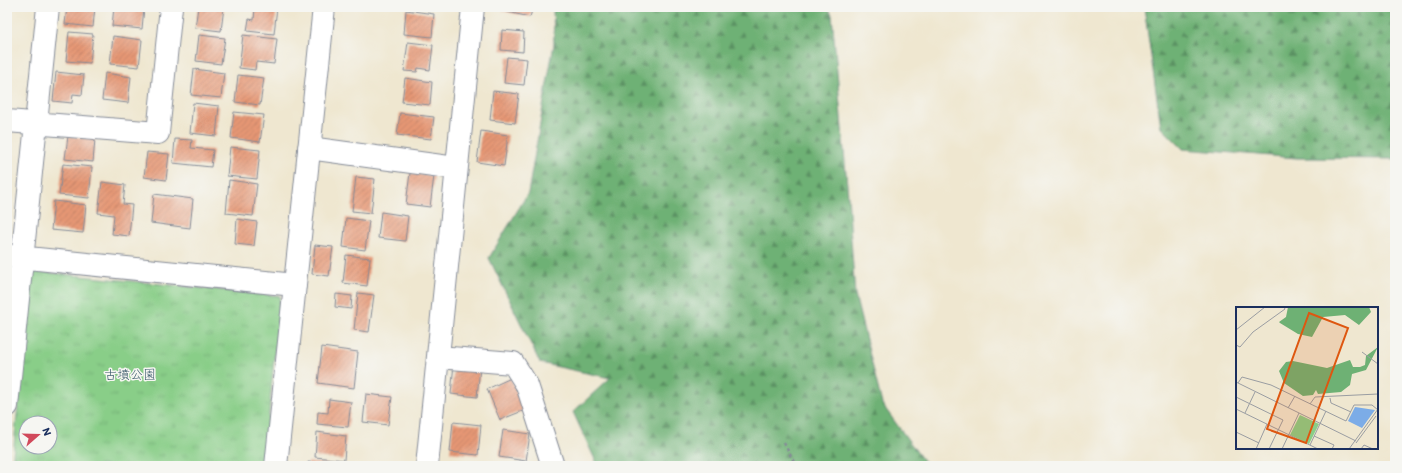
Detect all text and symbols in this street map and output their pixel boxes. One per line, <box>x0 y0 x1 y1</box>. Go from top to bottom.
inset map <box>1236 307 1378 449</box>
park label: 古墳公園 <box>104 367 156 382</box>
north arrow <box>18 415 58 455</box>
text: N <box>40 426 54 437</box>

